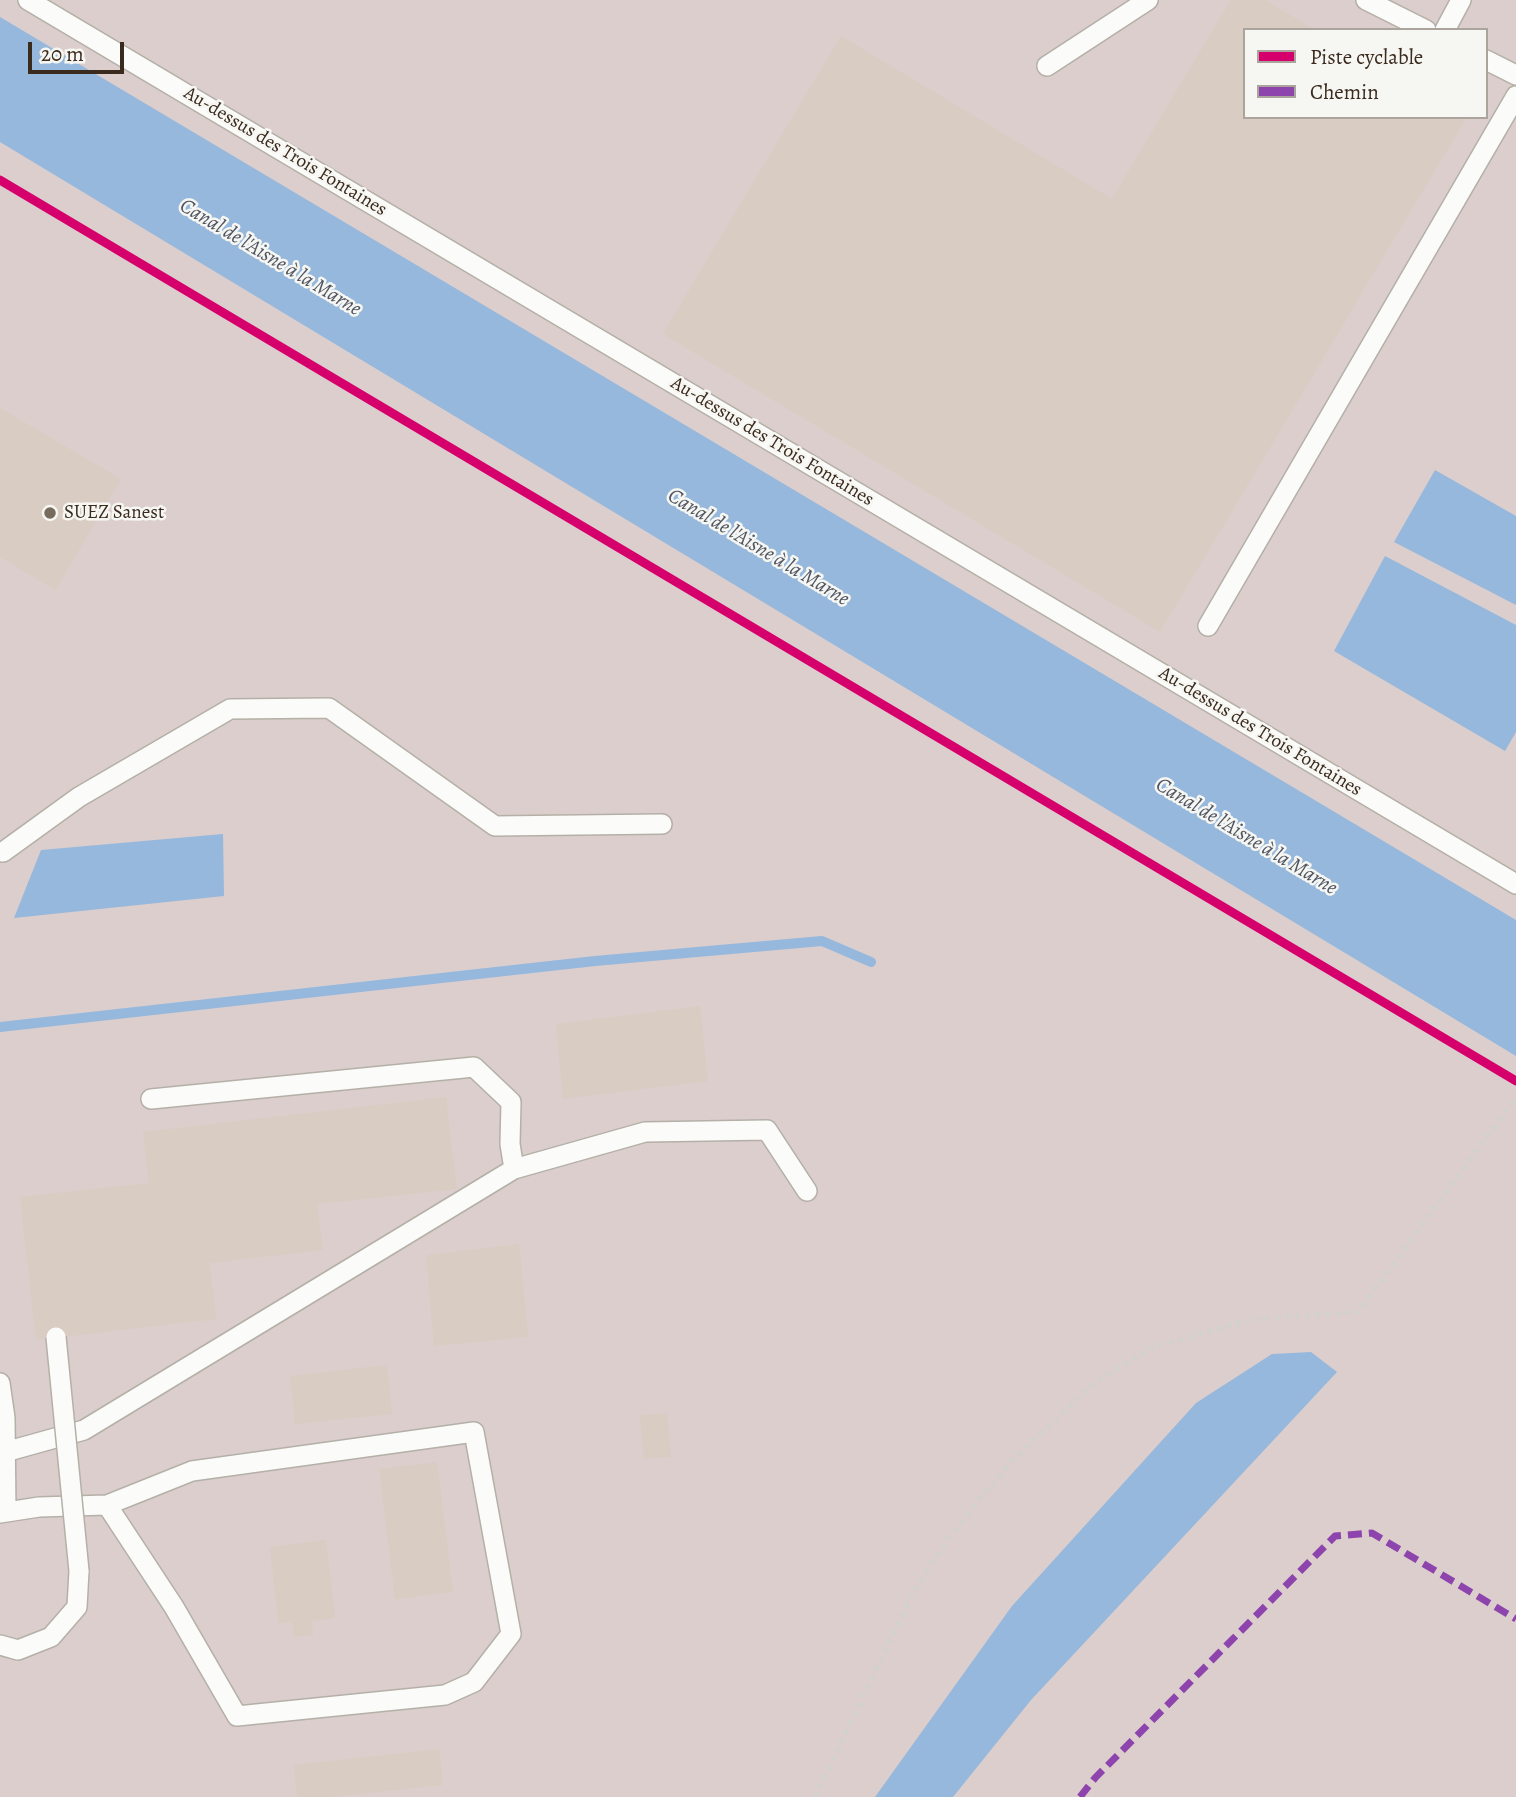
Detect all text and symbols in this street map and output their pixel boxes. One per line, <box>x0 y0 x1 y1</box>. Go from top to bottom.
scale bar <box>32 28 128 72</box>
legend <box>1243 28 1488 119</box>
text: 20 m <box>41 40 84 68</box>
text: Piste cyclable <box>1310 43 1423 71</box>
text: Chemin <box>1310 78 1379 106</box>
street label: Au-dessus des Trois Fontaines <box>179 82 391 222</box>
water label: Canal de l'Aisne à la Marne <box>175 194 365 322</box>
street label: Au-dessus des Trois Fontaines <box>666 372 878 512</box>
water label: Canal de l'Aisne à la Marne <box>663 484 853 612</box>
place label: SUEZ Sanest <box>64 502 164 524</box>
marker: SUEZ Sanest <box>42 505 58 521</box>
street label: Au-dessus des Trois Fontaines <box>1154 662 1366 802</box>
water label: Canal de l'Aisne à la Marne <box>1151 773 1341 901</box>

